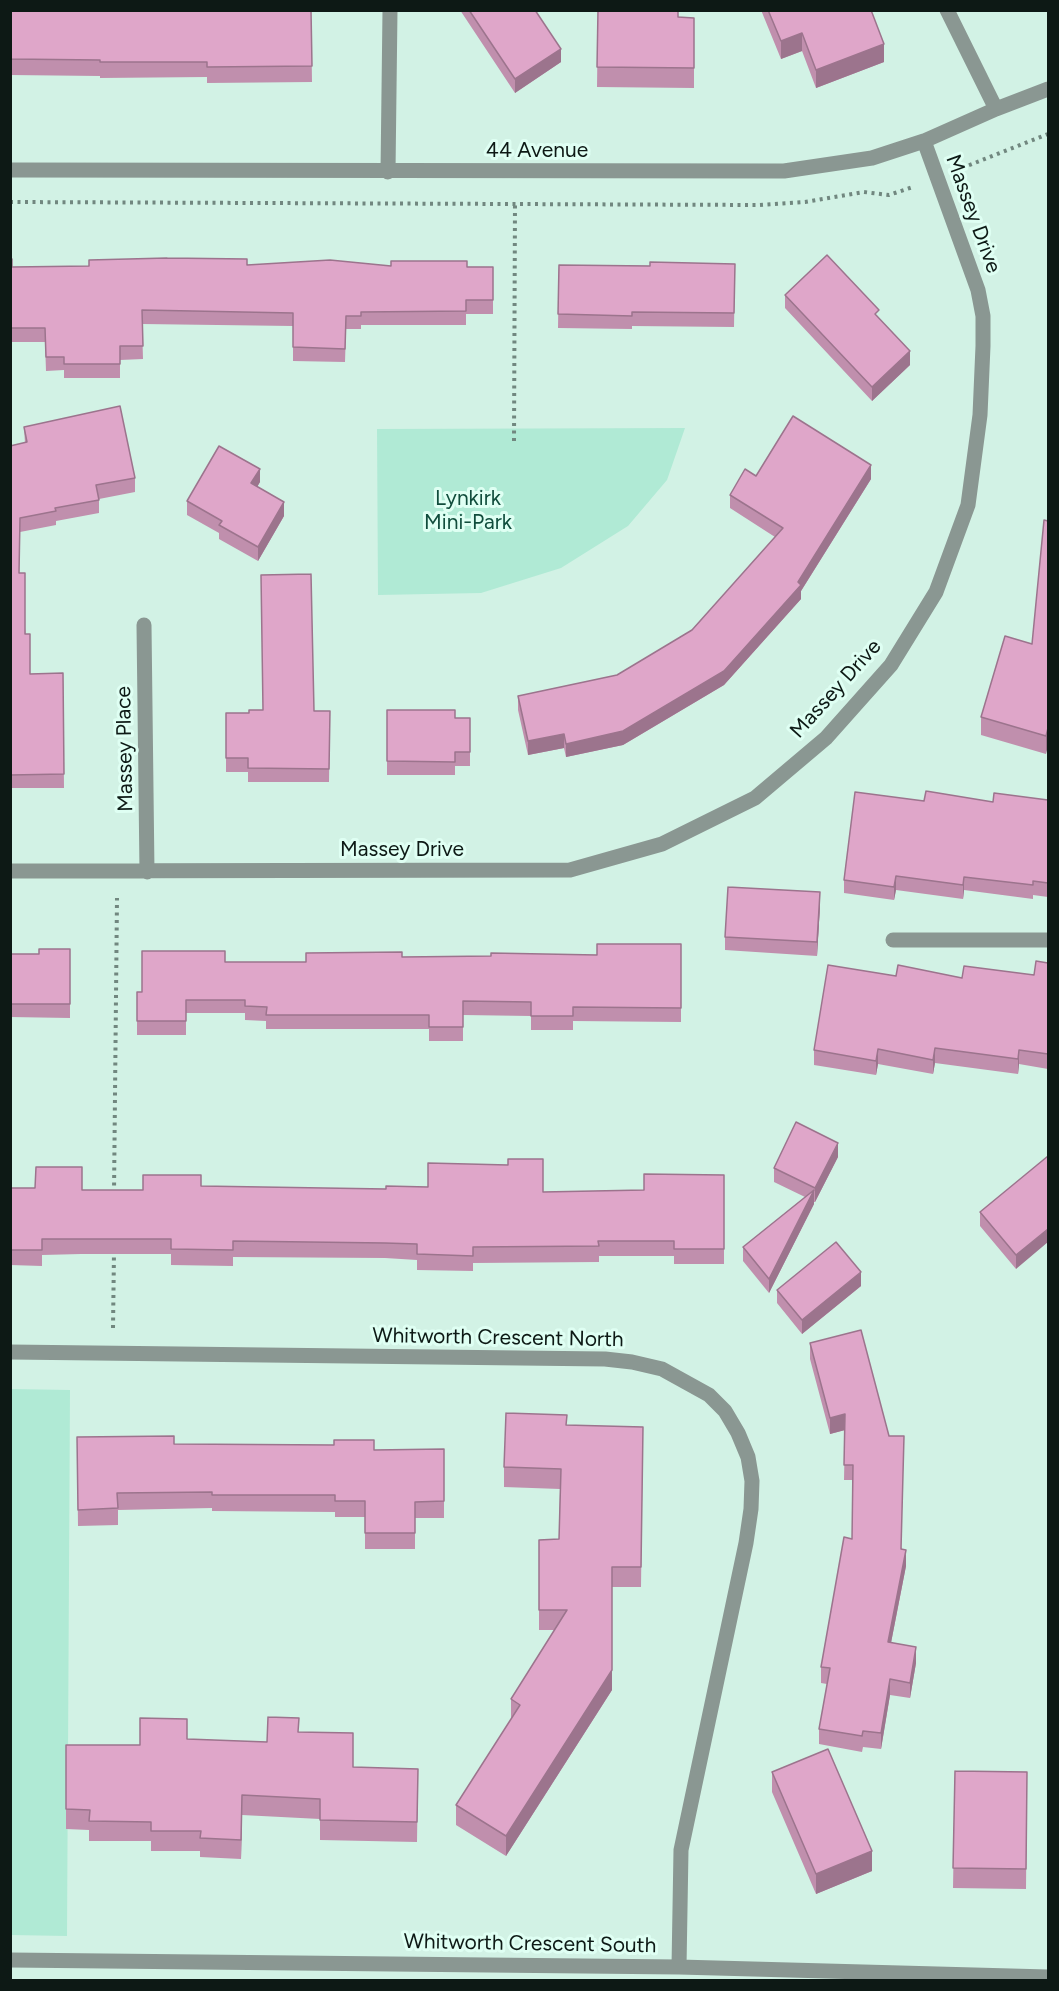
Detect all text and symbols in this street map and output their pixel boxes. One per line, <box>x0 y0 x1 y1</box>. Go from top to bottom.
street label: 44 Avenue <box>486 138 588 164</box>
street label: Massey Drive <box>940 151 1006 277</box>
park label: Lynkirk Mini-Park <box>424 486 512 536</box>
street label: Massey Drive <box>785 634 887 744</box>
street label: Massey Place <box>111 686 139 812</box>
street label: Massey Drive <box>340 837 464 863</box>
street label: Whitworth Crescent North <box>372 1323 624 1353</box>
street label: Whitworth Crescent South <box>403 1929 657 1959</box>

